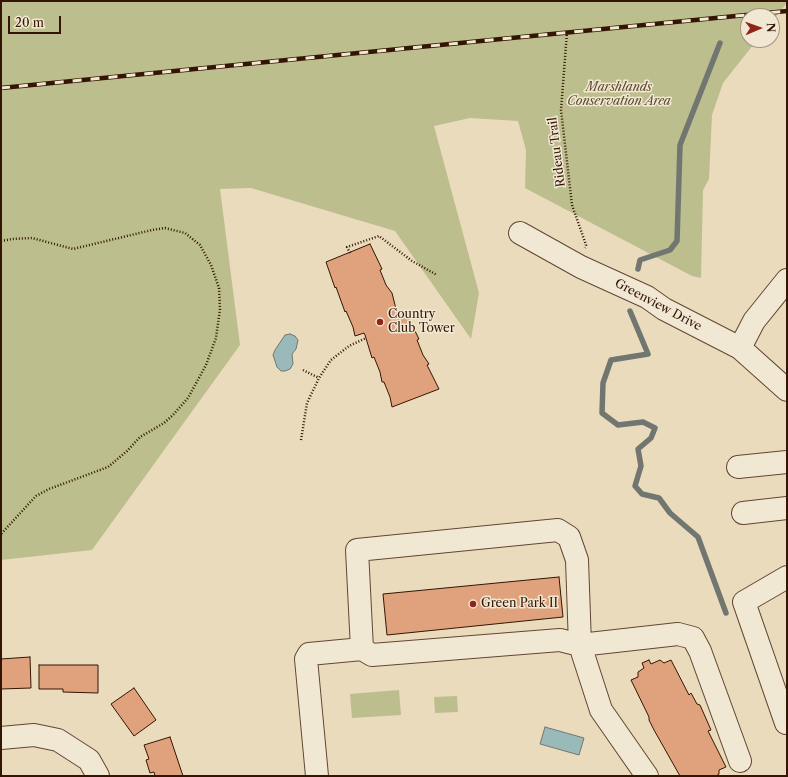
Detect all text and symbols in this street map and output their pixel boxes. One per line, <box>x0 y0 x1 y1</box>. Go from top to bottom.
scale bar <box>10 8 63 34</box>
north arrow <box>740 8 780 48</box>
text: 20 m <box>15 15 44 30</box>
text: N <box>764 23 778 33</box>
park label: Marshlands Conservation Area <box>567 81 671 109</box>
street label: Rideau Trail <box>546 116 568 188</box>
street label: Greenview Drive <box>612 276 704 334</box>
place label: Country Club Tower <box>388 308 455 336</box>
marker: Country Club Tower <box>375 317 385 327</box>
place label: Green Park II <box>481 597 558 611</box>
marker: Green Park II <box>468 599 478 609</box>

